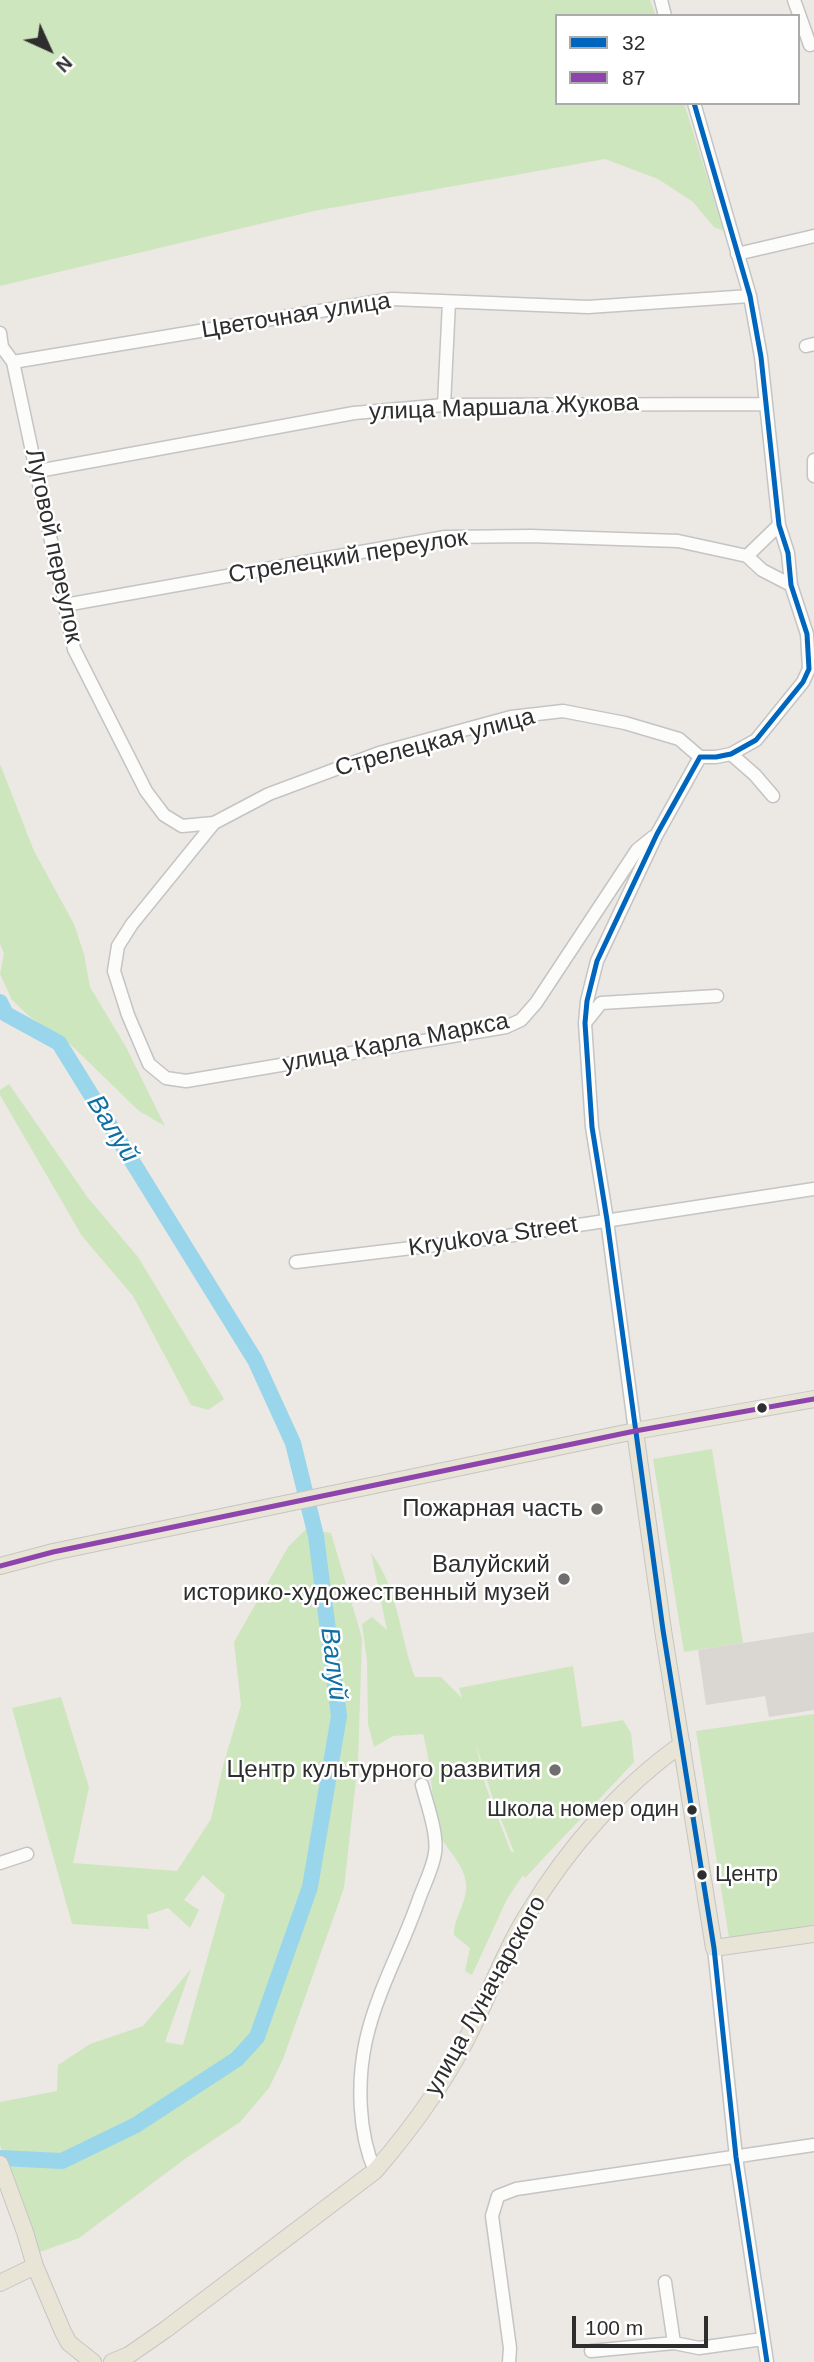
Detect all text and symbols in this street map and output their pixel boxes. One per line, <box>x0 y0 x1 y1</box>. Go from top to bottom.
north arrow <box>14 14 84 84</box>
legend <box>555 14 800 105</box>
text: 32 <box>622 31 645 54</box>
text: N <box>52 52 76 76</box>
text: 87 <box>622 66 645 89</box>
street label: Цветочная улица <box>199 287 393 345</box>
street label: улица Маршала Жукова <box>369 389 639 427</box>
street label: Луговой переулок <box>18 446 88 646</box>
street label: Стрелецкий переулок <box>226 524 470 590</box>
street label: Стрелецкая улица <box>332 703 538 783</box>
street label: улица Карла Маркса <box>281 1007 511 1079</box>
water label: Валуй <box>79 1090 145 1168</box>
street label: Kryukova Street <box>406 1211 580 1263</box>
unlabelled marker <box>755 1401 769 1415</box>
place label: Пожарная часть <box>402 1495 583 1523</box>
marker: Пожарная часть <box>589 1501 605 1517</box>
place label: Валуйский историко-художественный музей <box>183 1551 550 1607</box>
marker: Валуйский историко-художественный музей <box>556 1571 572 1587</box>
water label: Валуй <box>313 1626 353 1702</box>
place label: Центр культурного развития <box>227 1756 541 1784</box>
marker: Центр культурного развития <box>547 1762 563 1778</box>
place label: Школа номер один <box>487 1797 679 1823</box>
marker: Школа номер один <box>685 1803 699 1817</box>
place label: Центр <box>715 1862 778 1888</box>
marker: Центр <box>695 1868 709 1882</box>
street label: улица Луначарского <box>419 1891 553 2101</box>
scale bar <box>576 2302 712 2346</box>
text: 100 m <box>585 2316 643 2339</box>

